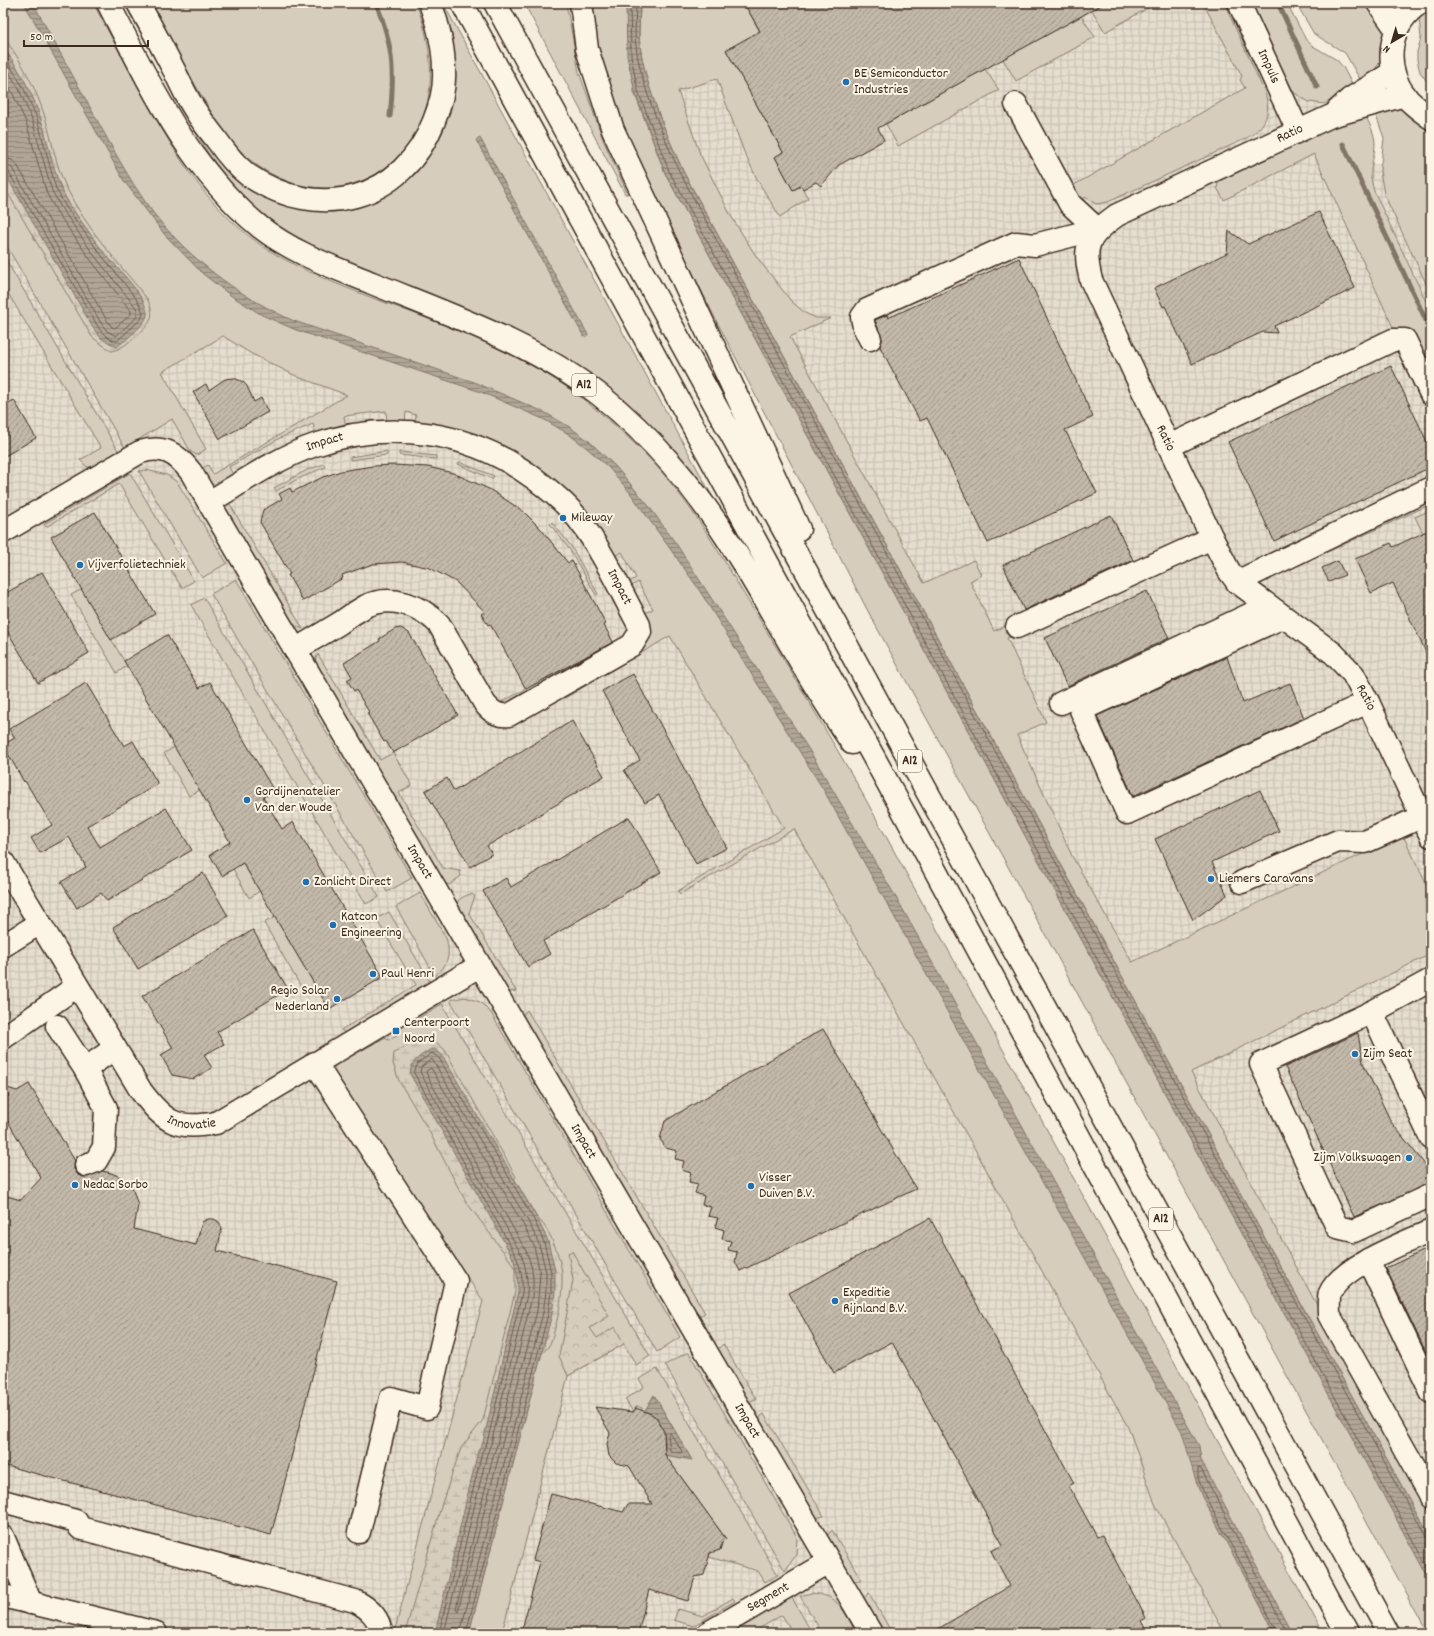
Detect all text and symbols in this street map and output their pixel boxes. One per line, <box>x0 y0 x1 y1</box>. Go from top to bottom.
scale bar <box>24 22 148 48</box>
north arrow <box>1372 22 1412 62</box>
text: 50 m <box>30 29 53 46</box>
text: N <box>1380 40 1394 56</box>
street label: Impuls <box>1252 46 1285 87</box>
place label: BE Semiconductor Industries <box>854 64 949 100</box>
marker: BE Semiconductor Industries <box>841 77 851 87</box>
street label: Ratio <box>1273 119 1307 149</box>
road number: A12 <box>572 374 596 396</box>
street label: Ratio <box>1150 422 1180 455</box>
street label: Impact <box>303 427 345 457</box>
place label: Mileway <box>571 508 613 528</box>
marker: Mileway <box>558 513 568 523</box>
place label: Vijverfolietechniek <box>88 555 186 575</box>
marker: Vijverfolietechniek <box>75 560 85 570</box>
street label: Impact <box>602 566 637 609</box>
street label: Ratio <box>1350 681 1381 714</box>
road number: A12 <box>898 750 922 772</box>
place label: Gordijnenatelier Van der Woude <box>255 782 341 818</box>
marker: Gordijnenatelier Van der Woude <box>242 795 252 805</box>
street label: Impact <box>401 841 438 883</box>
place label: Liemers Caravans <box>1219 869 1314 889</box>
place label: Zonlicht Direct <box>314 872 391 892</box>
marker: Liemers Caravans <box>1206 874 1216 884</box>
marker: Zonlicht Direct <box>301 877 311 887</box>
place label: Katcon Engineering <box>341 907 402 943</box>
marker: Katcon Engineering <box>328 920 338 930</box>
place label: Paul Henri <box>381 964 434 984</box>
marker: Paul Henri <box>368 969 378 979</box>
place label: Regio Solar Nederland <box>270 981 330 1017</box>
marker: Regio Solar Nederland <box>332 994 342 1004</box>
place label: Centerpoort Noord <box>404 1013 469 1049</box>
marker: Centerpoort Noord <box>391 1026 401 1036</box>
place label: Zijm Seat <box>1363 1044 1412 1064</box>
marker: Zijm Seat <box>1350 1049 1360 1059</box>
street label: Innovatie <box>163 1110 218 1135</box>
street label: Impact <box>565 1120 601 1163</box>
place label: Zijm Volkswagen <box>1314 1148 1401 1168</box>
marker: Zijm Volkswagen <box>1404 1153 1414 1163</box>
place label: Visser Duiven B.V. <box>759 1168 815 1204</box>
place label: Nedac Sorbo <box>83 1175 148 1195</box>
marker: Nedac Sorbo <box>70 1180 80 1190</box>
marker: Visser Duiven B.V. <box>746 1181 756 1191</box>
road number: A12 <box>1149 1208 1173 1230</box>
place label: Expeditie Rijnland B.V. <box>843 1283 907 1319</box>
marker: Expeditie Rijnland B.V. <box>830 1296 840 1306</box>
street label: Impact <box>729 1400 765 1443</box>
street label: Segment <box>744 1577 793 1618</box>

